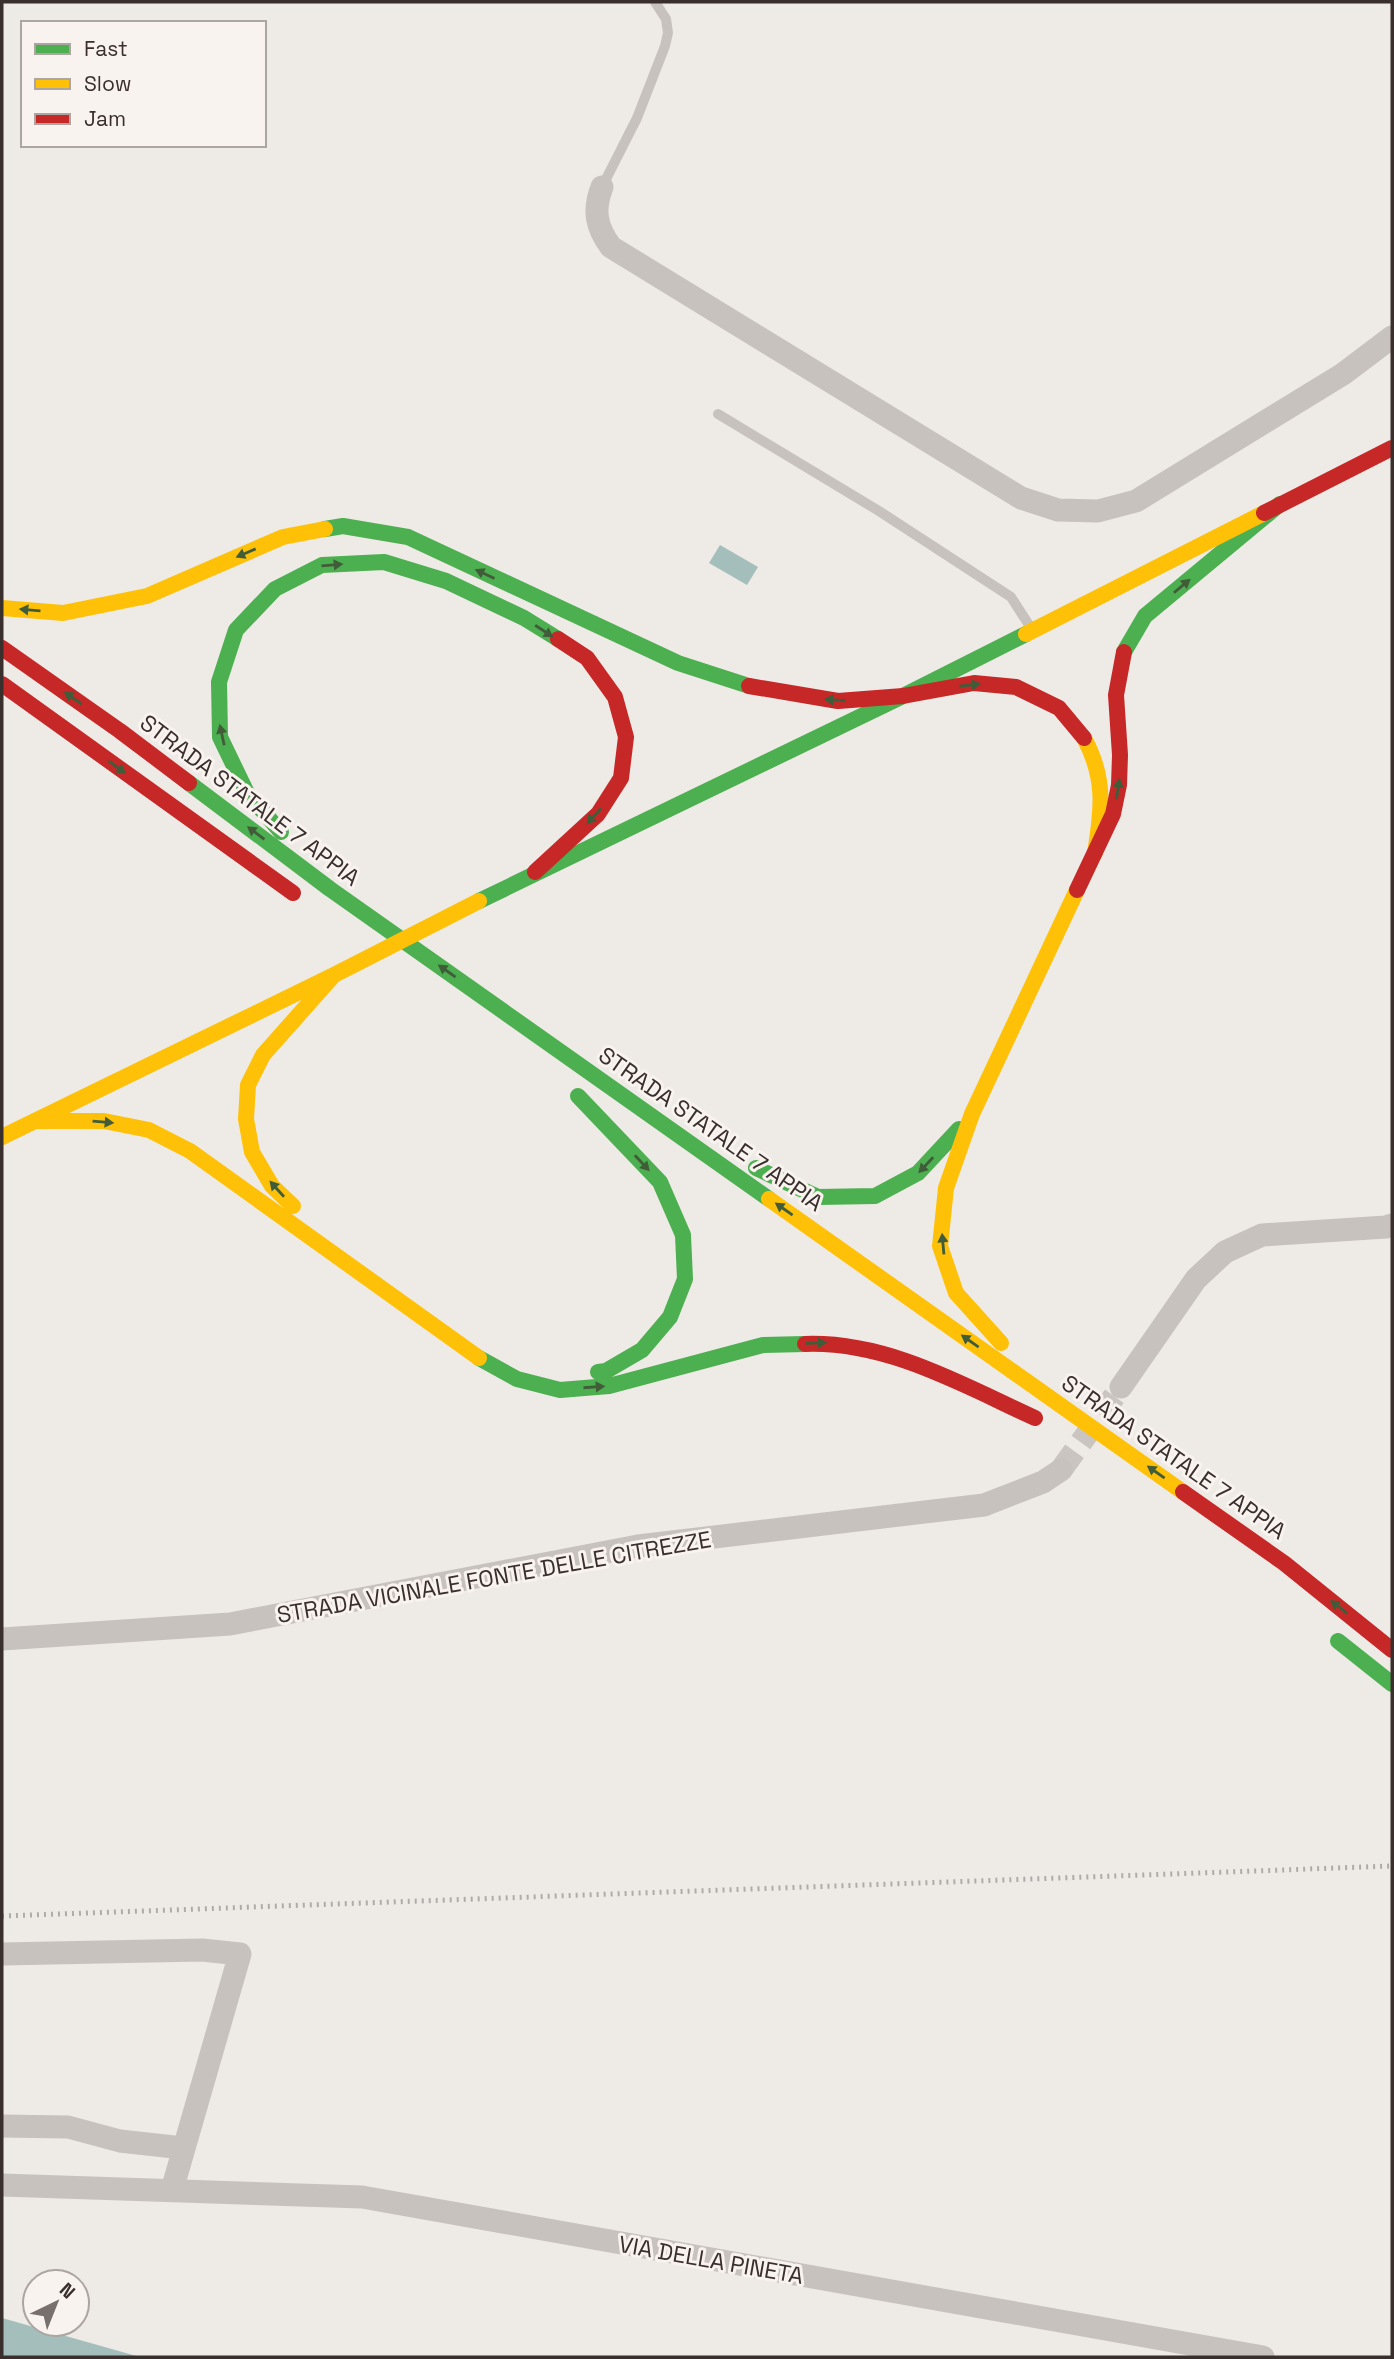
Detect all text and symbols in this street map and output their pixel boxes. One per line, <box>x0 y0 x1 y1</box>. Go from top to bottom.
legend <box>21 21 266 147</box>
text: Fast <box>84 35 128 62</box>
text: Slow <box>84 70 132 97</box>
text: Jam <box>84 105 126 132</box>
one-way arrow <box>236 548 257 559</box>
one-way arrow <box>321 559 343 570</box>
one-way arrow <box>475 568 495 579</box>
one-way arrow <box>1172 578 1190 593</box>
one-way arrow <box>18 604 40 615</box>
one-way arrow <box>535 624 554 637</box>
one-way arrow <box>959 679 981 690</box>
one-way arrow <box>64 691 82 705</box>
one-way arrow <box>823 694 845 705</box>
street label: STRADA STATALE 7 APPIA <box>134 708 366 892</box>
one-way arrow <box>216 724 227 746</box>
one-way arrow <box>107 760 126 774</box>
one-way arrow <box>1112 778 1123 800</box>
one-way arrow <box>586 807 602 825</box>
one-way arrow <box>247 827 265 841</box>
one-way arrow <box>438 964 456 978</box>
street label: STRADA STATALE 7 APPIA <box>593 1040 829 1218</box>
one-way arrow <box>92 1117 114 1128</box>
one-way arrow <box>634 1154 650 1171</box>
one-way arrow <box>918 1156 934 1174</box>
one-way arrow <box>269 1181 285 1198</box>
one-way arrow <box>775 1202 793 1216</box>
one-way arrow <box>937 1233 948 1255</box>
one-way arrow <box>961 1334 979 1348</box>
one-way arrow <box>806 1338 828 1349</box>
street label: STRADA STATALE 7 APPIA <box>1056 1368 1292 1546</box>
one-way arrow <box>583 1381 605 1392</box>
one-way arrow <box>1147 1465 1165 1479</box>
street label: STRADA VICINALE FONTE DELLE CITREZZE <box>274 1524 714 1630</box>
one-way arrow <box>1330 1600 1347 1615</box>
street label: VIA DELLA PINETA <box>616 2229 806 2291</box>
north arrow <box>21 2268 91 2338</box>
text: N <box>54 2277 80 2304</box>

